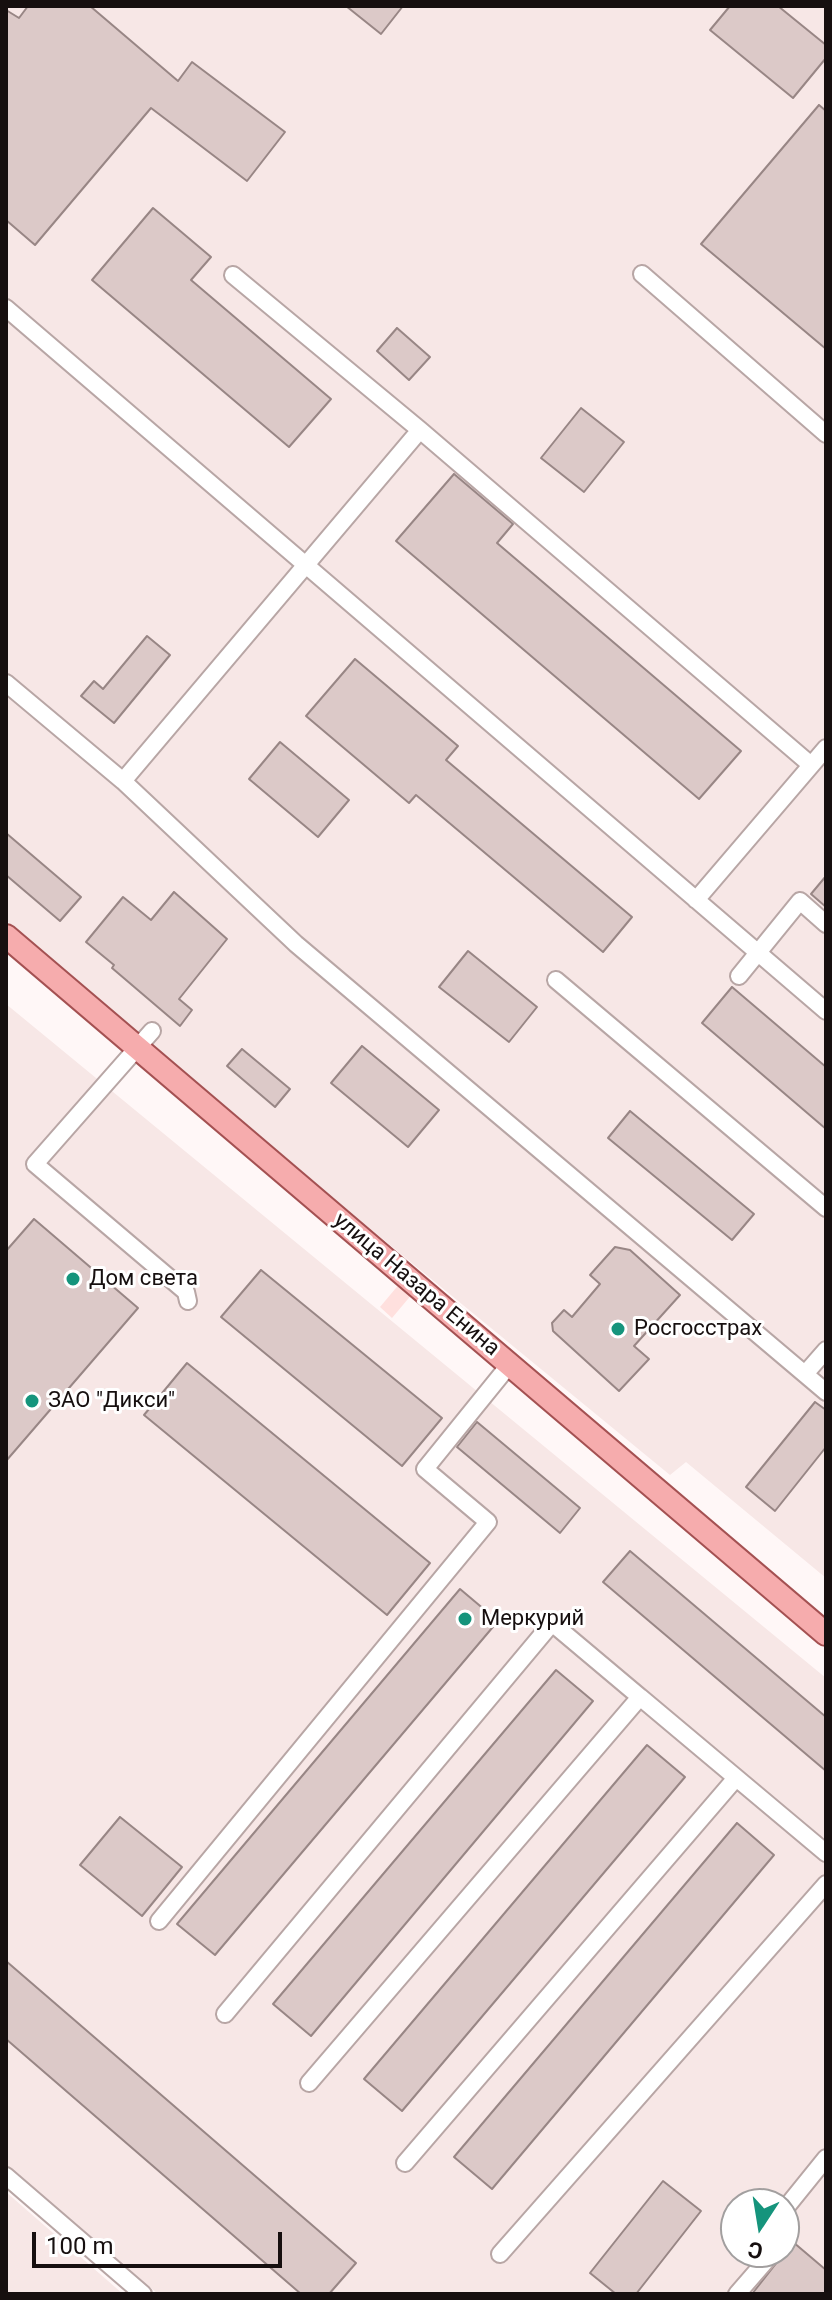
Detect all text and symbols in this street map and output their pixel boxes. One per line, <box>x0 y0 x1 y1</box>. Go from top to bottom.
street label: улица Назара Енина <box>327 1208 505 1362</box>
place label: Дом света <box>89 1266 198 1292</box>
marker: Дом света <box>64 1270 82 1288</box>
place label: Росгосстрах <box>634 1316 762 1342</box>
marker: Росгосстрах <box>609 1320 627 1338</box>
place label: ЗАО "Дикси" <box>48 1388 175 1414</box>
marker: ЗАО "Дикси" <box>23 1392 41 1410</box>
place label: Меркурий <box>481 1606 584 1632</box>
marker: Меркурий <box>456 1610 474 1628</box>
north arrow <box>720 2188 800 2268</box>
scale bar <box>36 2216 286 2266</box>
text: 100 m <box>46 2232 113 2260</box>
text: С <box>746 2236 765 2264</box>

